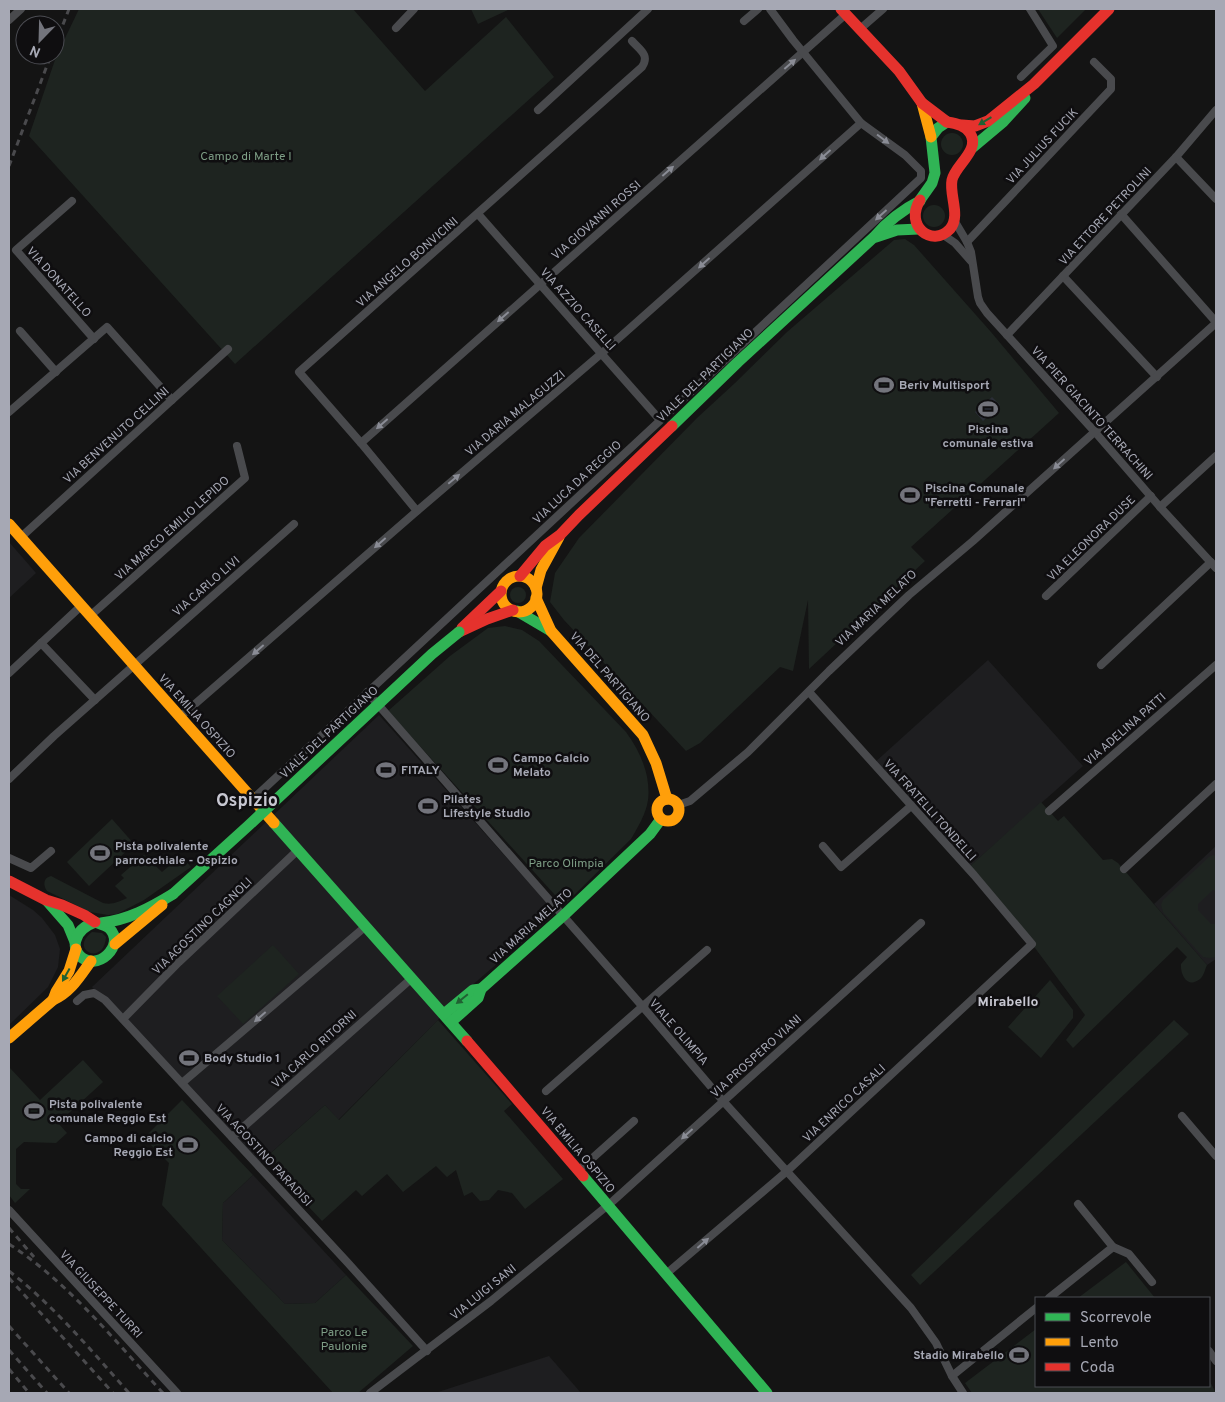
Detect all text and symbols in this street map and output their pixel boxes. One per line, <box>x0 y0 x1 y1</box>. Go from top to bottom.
north arrow <box>15 15 65 65</box>
text: N <box>28 41 43 60</box>
one-way arrow <box>784 58 797 69</box>
street label: VIA JULIUS FUCIK <box>1003 105 1082 188</box>
one-way arrow <box>979 117 992 126</box>
one-way arrow <box>876 134 890 144</box>
park label: Campo di Marte I <box>200 149 292 165</box>
one-way arrow <box>819 149 831 161</box>
street label: VIA ETTORE PETROLINI <box>1056 164 1156 269</box>
one-way arrow <box>662 165 674 177</box>
street label: VIA GIOVANNI ROSSI <box>549 177 645 264</box>
one-way arrow <box>875 209 887 221</box>
street label: VIA ANGELO BONVICINI <box>353 214 462 311</box>
street label: VIA DONATELLO <box>22 244 94 321</box>
one-way arrow <box>698 257 710 269</box>
street label: VIA AZZIO CASELLI <box>536 265 619 354</box>
one-way arrow <box>498 311 510 323</box>
street label: VIALE DEL PARTIGIANO <box>654 325 758 426</box>
street label: VIA PIER GIACINTO TERRACHINI <box>1027 343 1156 484</box>
street label: VIA DARIA MALAGUZZI <box>462 367 569 460</box>
sports icon: Beriv Multisport <box>873 374 895 396</box>
place label: Beriv Multisport <box>899 378 990 394</box>
street label: VIA BENVENUTO CELLINI <box>60 384 173 488</box>
sports icon: Piscina comunale estiva <box>977 398 999 420</box>
one-way arrow <box>375 419 388 430</box>
place label: Piscina comunale estiva <box>942 422 1034 452</box>
street label: VIA LUCA DA REGGIO <box>530 437 626 528</box>
one-way arrow <box>1053 458 1065 470</box>
street label: VIA MARCO EMILIO LEPIDO <box>112 473 233 585</box>
one-way arrow <box>448 473 460 485</box>
place label: Piscina Comunale "Ferretti - Ferrari" <box>925 481 1026 511</box>
sports icon: Piscina Comunale "Ferretti - Ferrari" <box>899 484 921 506</box>
street label: VIA ELEONORA DUSE <box>1044 492 1139 585</box>
one-way arrow <box>375 537 387 549</box>
street label: VIA CARLO LIVI <box>170 553 244 620</box>
street label: VIA MARIA MELATO <box>832 567 921 651</box>
street label: VIA DEL PARTIGIANO <box>566 629 653 726</box>
one-way arrow <box>252 644 265 655</box>
street label: VIA EMILIA OSPIZIO <box>154 671 238 762</box>
street label: VIALE DEL PARTIGIANO <box>277 683 382 783</box>
street label: VIA ADELINA PATTI <box>1081 690 1170 770</box>
place label: Campo Calcio Melato <box>513 751 590 781</box>
sports icon: Campo Calcio Melato <box>487 754 509 776</box>
street label: VIA FRATELLI TONDELLI <box>879 756 979 865</box>
sports icon: FITALY <box>375 759 397 781</box>
place label: FITALY <box>401 763 440 779</box>
district label: Ospizio <box>216 790 278 813</box>
place label: Pilates Lifestyle Studio <box>443 792 530 822</box>
sports icon: Pilates Lifestyle Studio <box>417 795 439 817</box>
place label: Pista polivalente parrocchiale - Ospizio <box>115 839 238 869</box>
sports icon: Pista polivalente parrocchiale - Ospizio <box>89 842 111 864</box>
park label: Parco Olimpia <box>528 856 604 872</box>
street label: VIA AGOSTINO CAGNOLI <box>149 875 256 979</box>
street label: VIA MARIA MELATO <box>487 885 576 968</box>
one-way arrow <box>62 968 70 983</box>
one-way arrow <box>456 994 469 1005</box>
district label: Mirabello <box>978 994 1038 1011</box>
street label: VIALE OLIMPIA <box>645 996 711 1069</box>
street label: VIA CARLO RITORNI <box>269 1007 361 1092</box>
one-way arrow <box>253 1011 266 1022</box>
street label: VIA PROSPERO VIANI <box>708 1012 806 1102</box>
sports icon: Body Studio 1 <box>178 1047 200 1069</box>
place label: Body Studio 1 <box>204 1051 280 1067</box>
street label: VIA ENRICO CASALI <box>800 1061 890 1146</box>
place label: Pista polivalente comunale Reggio Est <box>49 1097 167 1127</box>
sports icon: Pista polivalente comunale Reggio Est <box>23 1100 45 1122</box>
street label: VIA AGOSTINO PARADISI <box>211 1101 315 1210</box>
street label: VIA EMILIA OSPIZIO <box>536 1104 618 1197</box>
one-way arrow <box>681 1128 693 1140</box>
place label: Campo di calcio Reggio Est <box>85 1131 173 1161</box>
sports icon: Campo di calcio Reggio Est <box>177 1134 199 1156</box>
one-way arrow <box>697 1237 710 1248</box>
street label: VIA GIUSEPPE TURRI <box>55 1247 145 1342</box>
street label: VIA LUIGI SANI <box>447 1261 520 1324</box>
legend <box>1035 1297 1210 1387</box>
text: Scorrevole <box>1080 1309 1152 1328</box>
park label: Parco Le Paulonie <box>321 1325 367 1355</box>
text: Lento <box>1080 1334 1119 1353</box>
sports icon: Stadio Mirabello <box>1008 1344 1030 1366</box>
place label: Stadio Mirabello <box>913 1348 1004 1364</box>
text: Coda <box>1080 1359 1115 1378</box>

